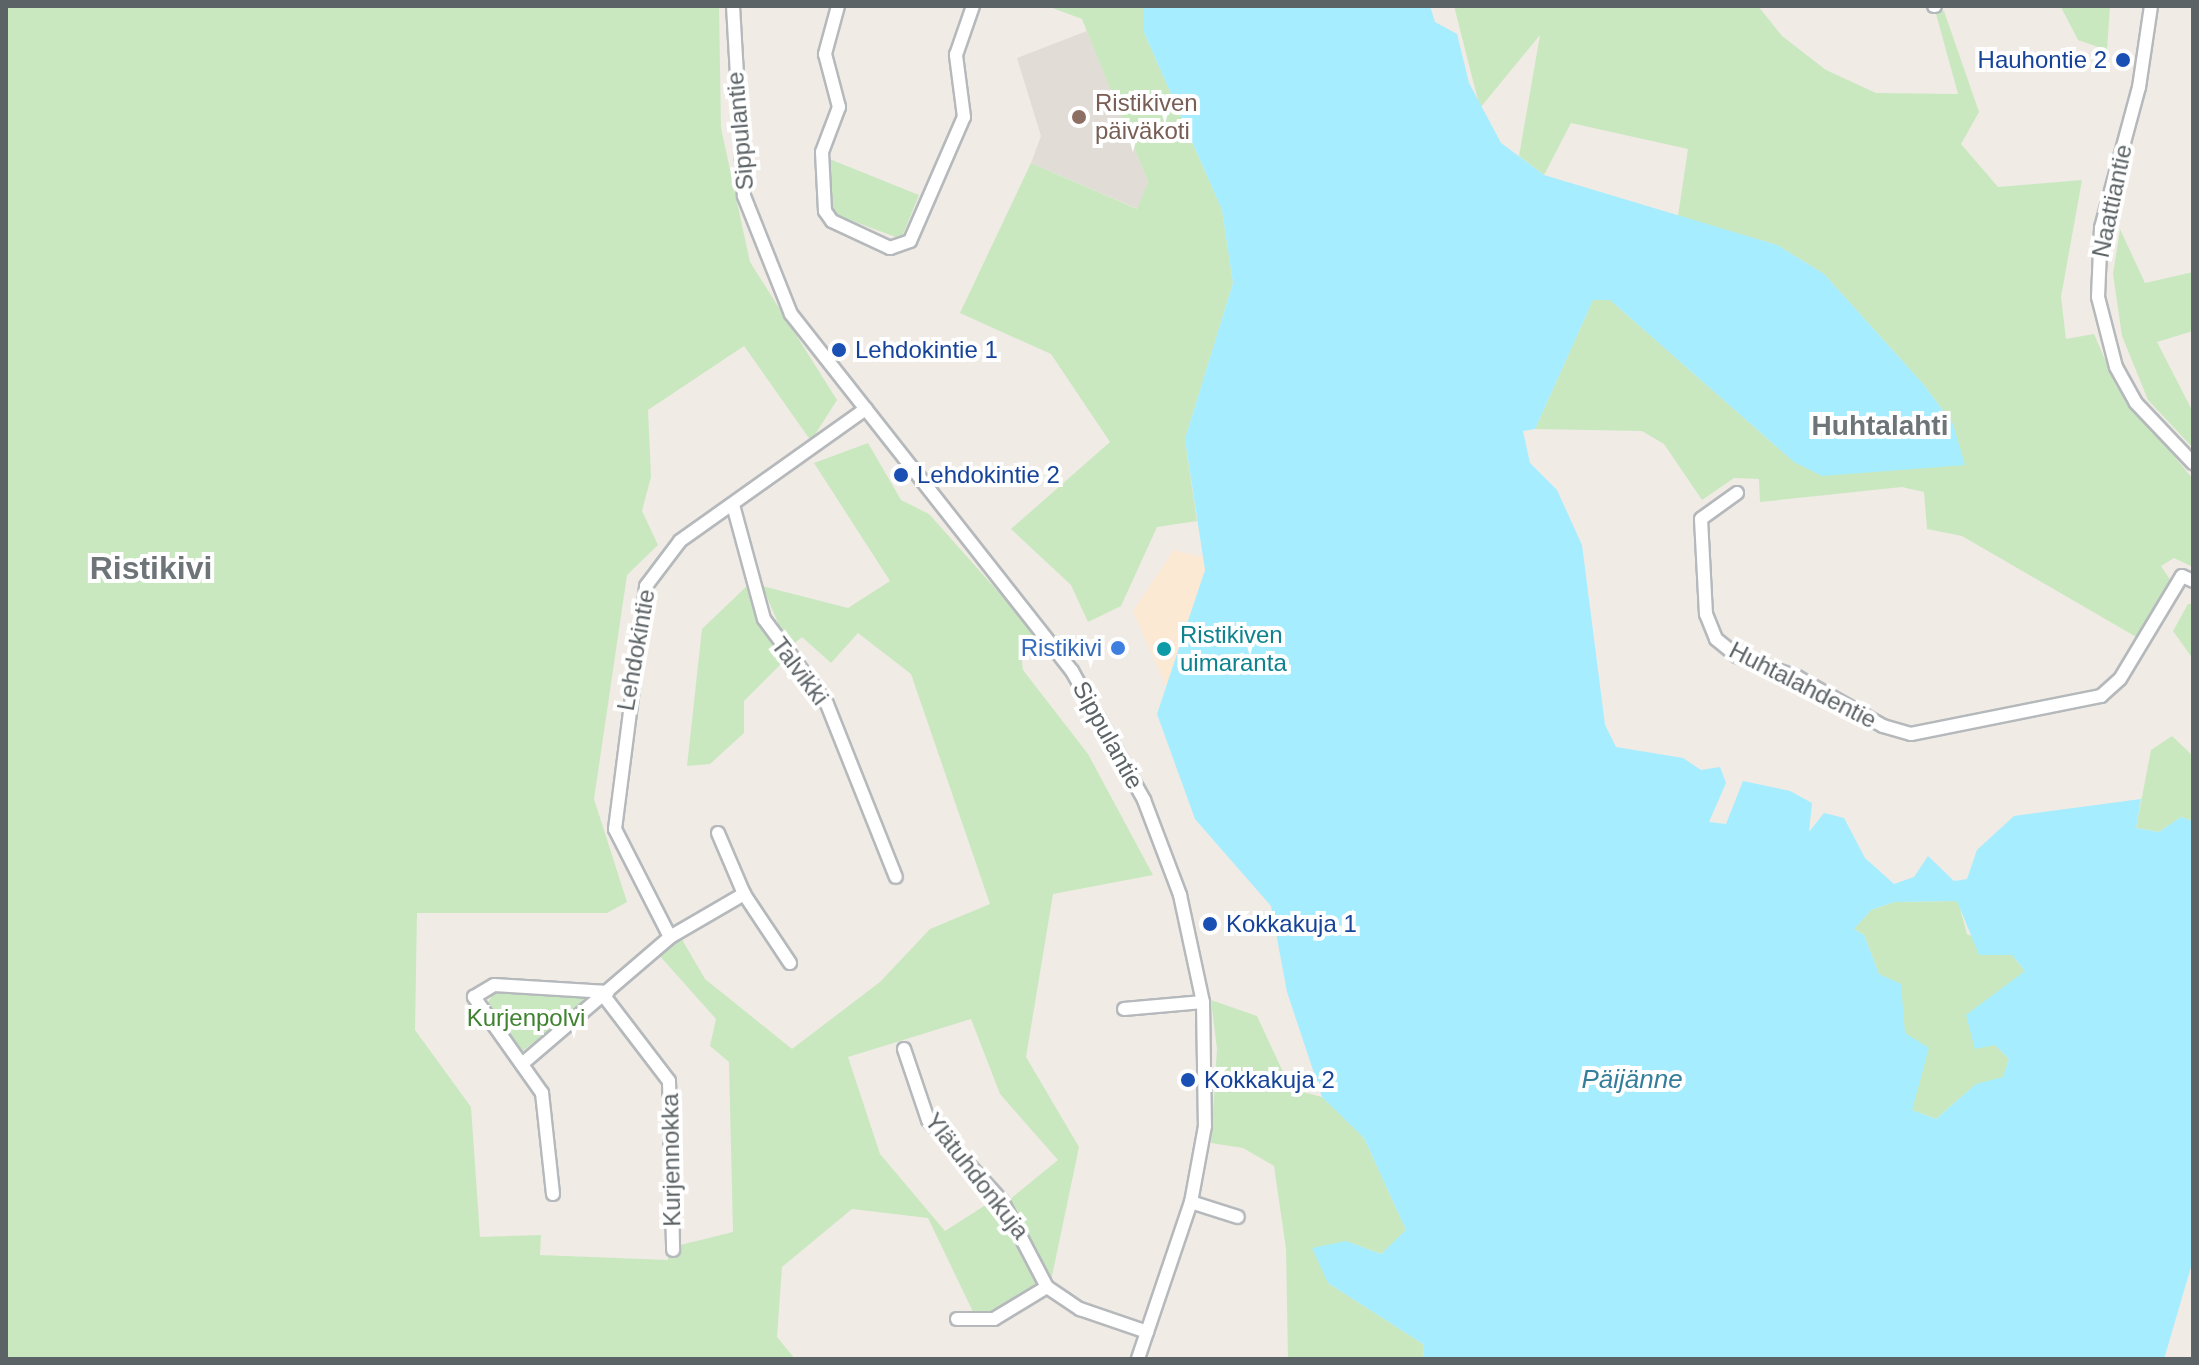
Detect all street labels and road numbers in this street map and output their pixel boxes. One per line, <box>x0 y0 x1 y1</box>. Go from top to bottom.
street label: Sippulantie <box>720 71 760 191</box>
street label: Naattiantie <box>2086 142 2138 260</box>
street label: Lehdokintie <box>611 587 661 713</box>
street label: Talvikki <box>765 631 835 711</box>
street label: Huhtalahdentie <box>1725 636 1881 734</box>
street label: Sippulantie <box>1067 676 1149 794</box>
street label: Kurjennokka <box>655 1093 687 1227</box>
street label: Ylätuhdonkuja <box>919 1107 1035 1245</box>

